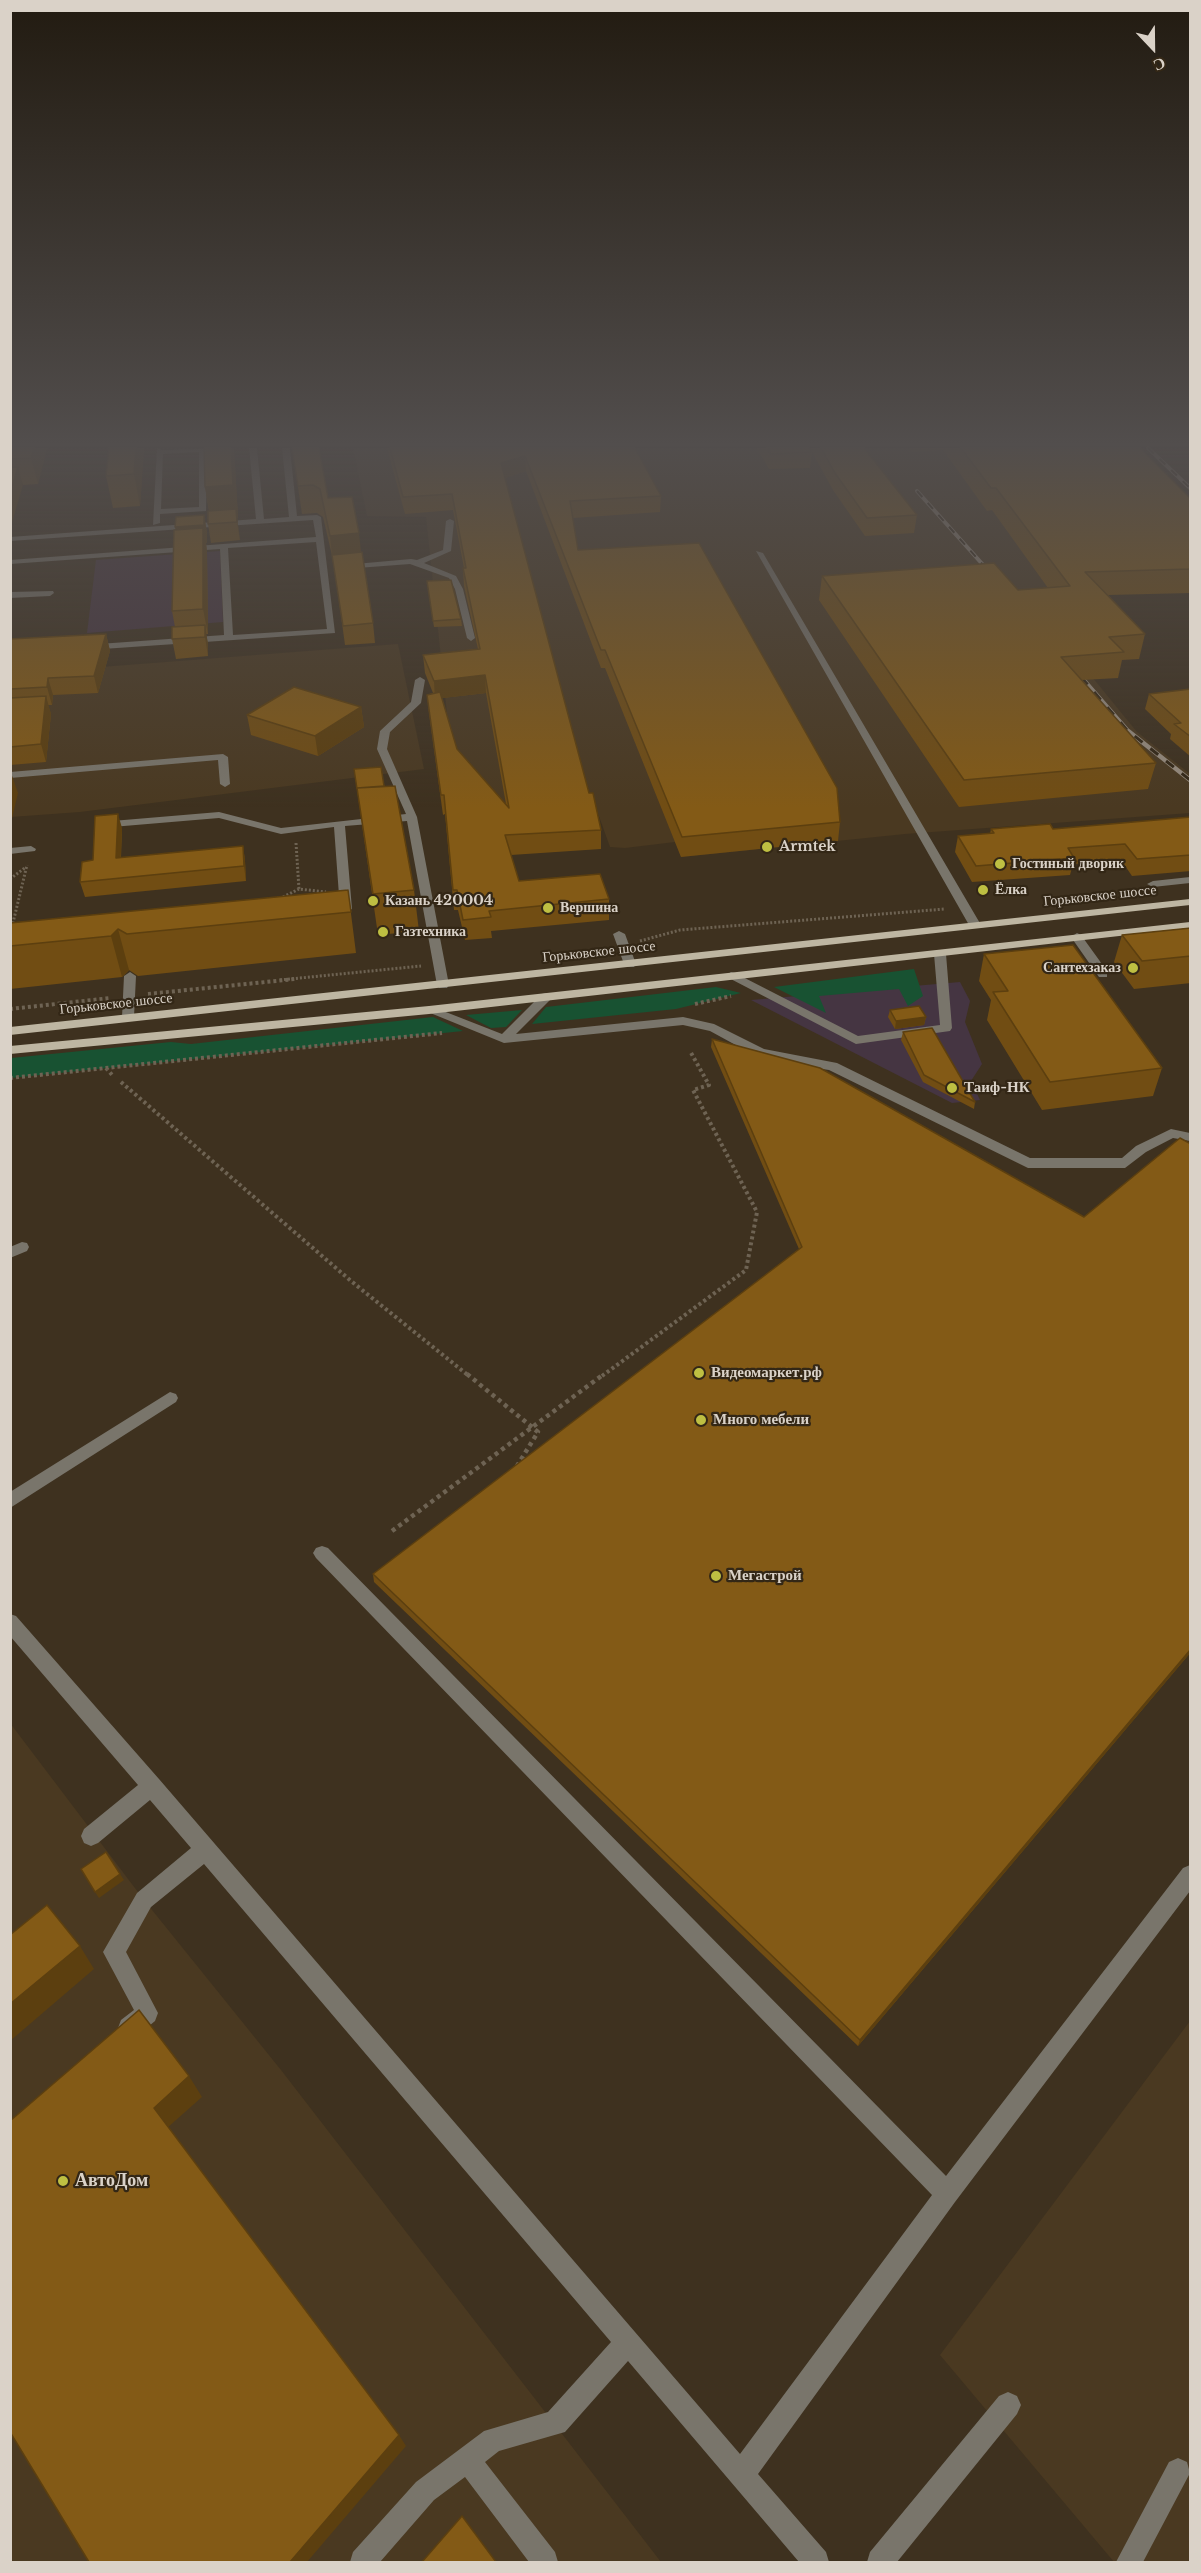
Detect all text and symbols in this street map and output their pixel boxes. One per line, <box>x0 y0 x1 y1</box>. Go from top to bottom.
north arrow <box>1123 18 1183 78</box>
text: С <box>1151 53 1169 76</box>
place label: Armtek <box>779 839 836 855</box>
marker: Armtek <box>760 840 774 854</box>
place label: Гостиный дворик <box>1012 856 1124 872</box>
marker: Гостиный дворик <box>993 857 1007 871</box>
place label: Ёлка <box>995 882 1027 898</box>
street label: Горьковское шоссе <box>1043 882 1157 910</box>
marker: Ёлка <box>976 883 990 897</box>
place label: Казань 420004 <box>385 893 493 909</box>
marker: Казань 420004 <box>366 894 380 908</box>
place label: Вершина <box>560 900 618 916</box>
marker: Вершина <box>541 901 555 915</box>
place label: Газтехника <box>395 924 466 940</box>
marker: Газтехника <box>376 925 390 939</box>
street label: Горьковское шоссе <box>542 938 656 966</box>
place label: Сантехзаказ <box>1043 960 1121 976</box>
marker: Сантехзаказ <box>1126 961 1140 975</box>
street label: Горьковское шоссе <box>59 990 173 1018</box>
place label: Таиф-НК <box>964 1079 1030 1097</box>
marker: Таиф-НК <box>945 1081 959 1095</box>
place label: Видеомаркет.рф <box>711 1364 822 1382</box>
marker: Видеомаркет.рф <box>692 1366 706 1380</box>
place label: Много мебели <box>713 1411 809 1429</box>
marker: Много мебели <box>694 1413 708 1427</box>
place label: Мегастрой <box>728 1567 802 1585</box>
marker: Мегастрой <box>709 1569 723 1583</box>
place label: АвтоДом <box>75 2170 148 2192</box>
marker: АвтоДом <box>56 2174 70 2188</box>

